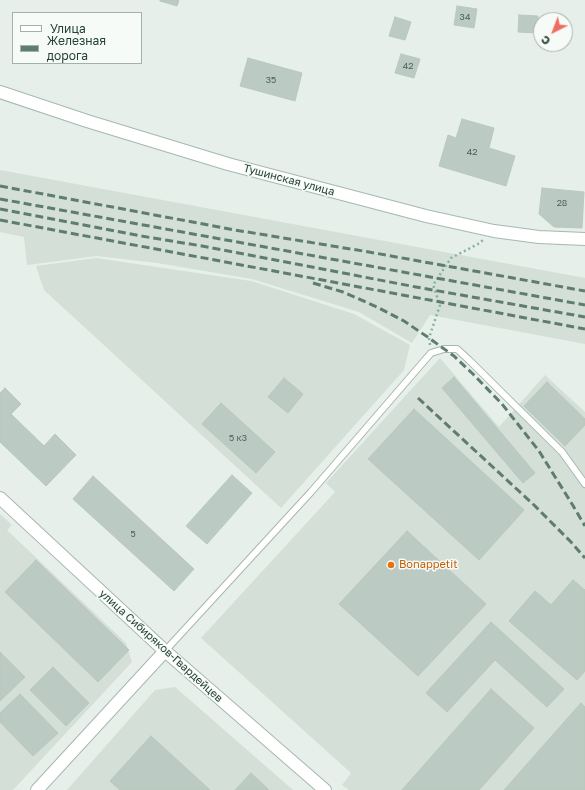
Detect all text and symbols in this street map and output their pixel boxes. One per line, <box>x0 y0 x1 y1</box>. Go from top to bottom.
legend <box>12 12 142 64</box>
house number: 34 <box>460 12 470 22</box>
north arrow <box>533 12 573 52</box>
text: Улица <box>50 21 86 36</box>
text: Железная дорога <box>47 33 106 63</box>
text: С <box>538 33 553 48</box>
house number: 42 <box>403 61 413 71</box>
house number: 35 <box>266 75 276 85</box>
house number: 42 <box>467 147 477 157</box>
street label: Тушинская улица <box>242 161 336 199</box>
house number: 28 <box>557 198 567 208</box>
house number: 5 к3 <box>229 433 247 443</box>
house number: 5 <box>130 529 136 539</box>
place label: Bonappetit <box>399 558 458 572</box>
marker: Bonappetit <box>386 560 396 570</box>
street label: улица Сибиряков-Гвардейцев <box>97 587 225 705</box>

